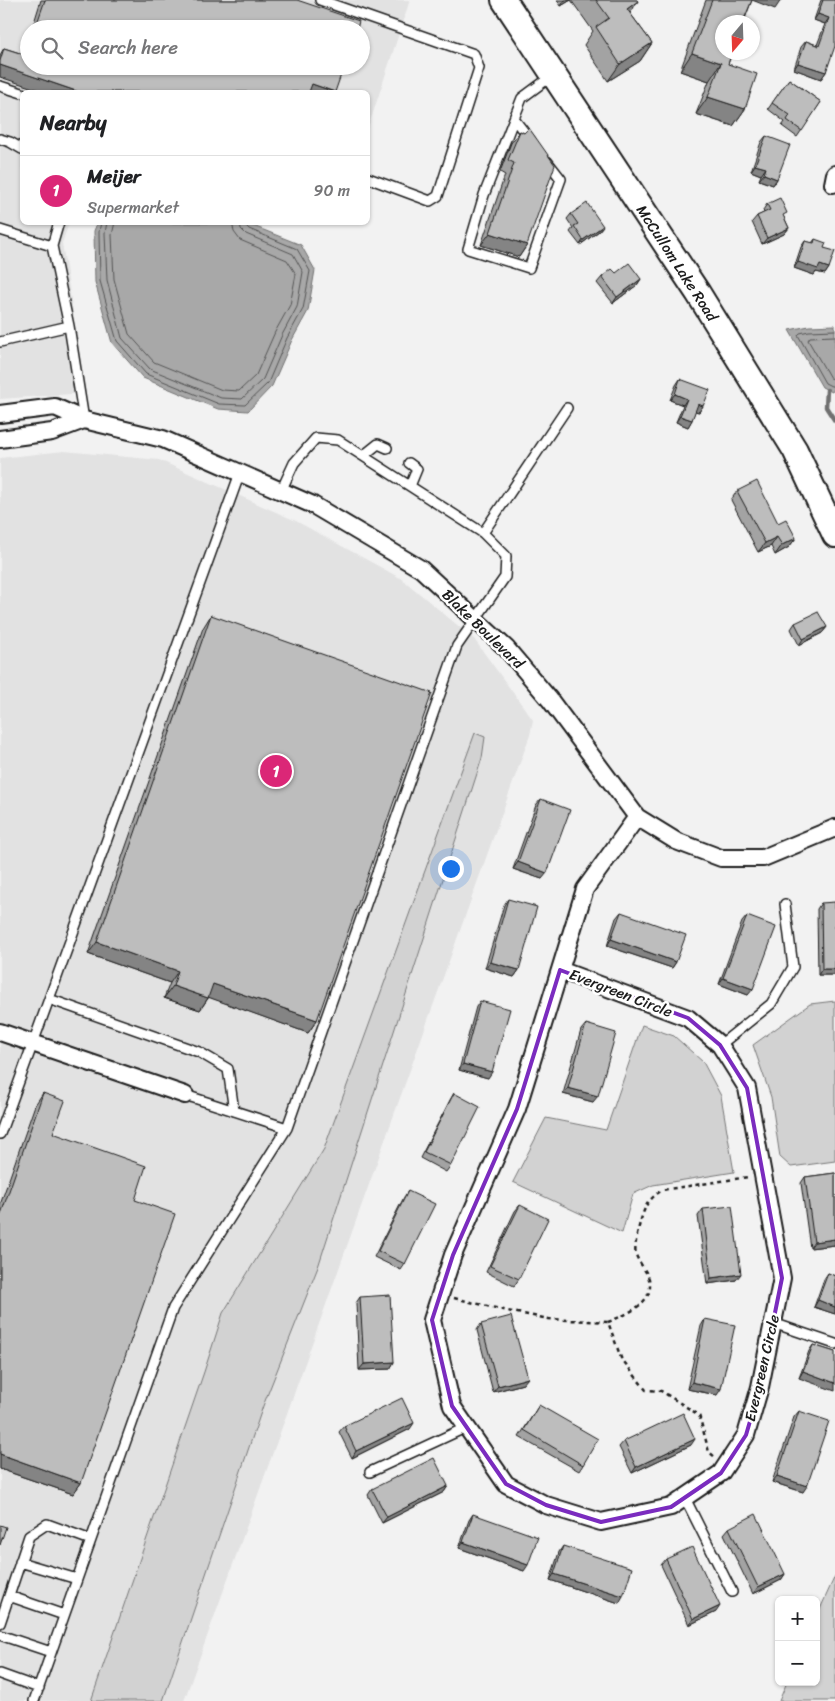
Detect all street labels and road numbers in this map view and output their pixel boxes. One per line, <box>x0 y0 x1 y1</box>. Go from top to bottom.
street label: McCullom Lake Road <box>629 199 725 328</box>
street label: Blake Boulevard <box>436 583 531 676</box>
street label: Evergreen Circle <box>565 961 677 1025</box>
street label: Evergreen Circle <box>737 1312 787 1424</box>

